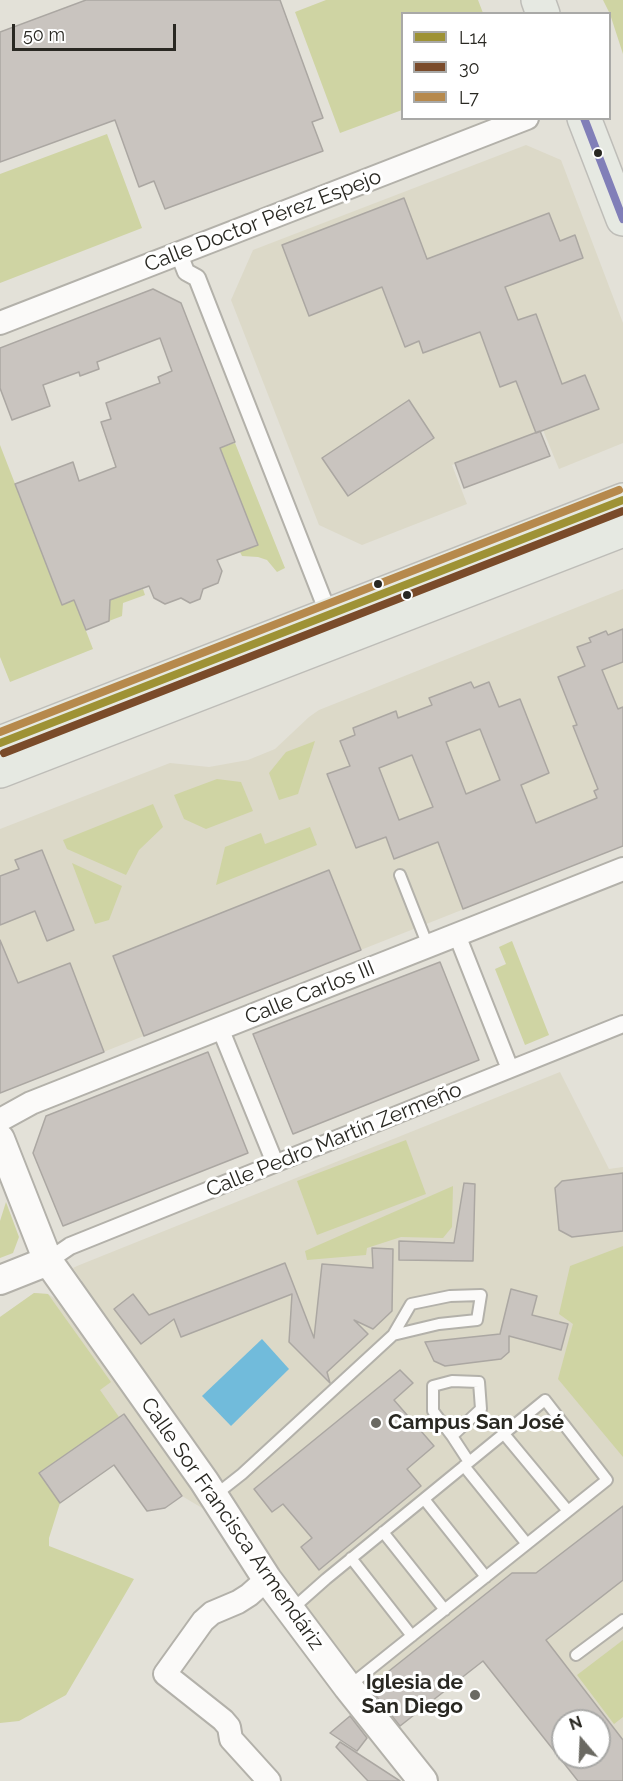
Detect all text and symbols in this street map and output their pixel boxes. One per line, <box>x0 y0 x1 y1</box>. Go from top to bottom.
scale bar <box>15 12 178 50</box>
legend <box>401 12 611 120</box>
text: 50 m <box>23 24 65 45</box>
text: L14 <box>459 27 487 48</box>
text: 30 <box>459 57 480 78</box>
text: L7 <box>459 87 479 108</box>
unlabelled marker <box>592 147 604 159</box>
street label: Calle Doctor Pérez Espejo <box>141 164 385 278</box>
unlabelled marker <box>372 578 384 590</box>
unlabelled marker <box>401 589 413 601</box>
street label: Calle Carlos III <box>242 956 378 1030</box>
street label: Calle Pedro Martín Zermeño <box>203 1077 465 1203</box>
street label: Calle Sor Francisca Armendáriz <box>135 1393 329 1655</box>
place label: Campus San José <box>388 1410 564 1436</box>
marker: Campus San José <box>369 1416 383 1430</box>
place label: Iglesia de San Diego <box>361 1670 463 1720</box>
marker: Iglesia de San Diego <box>468 1688 482 1702</box>
north arrow <box>551 1709 611 1769</box>
text: N <box>567 1712 584 1734</box>

